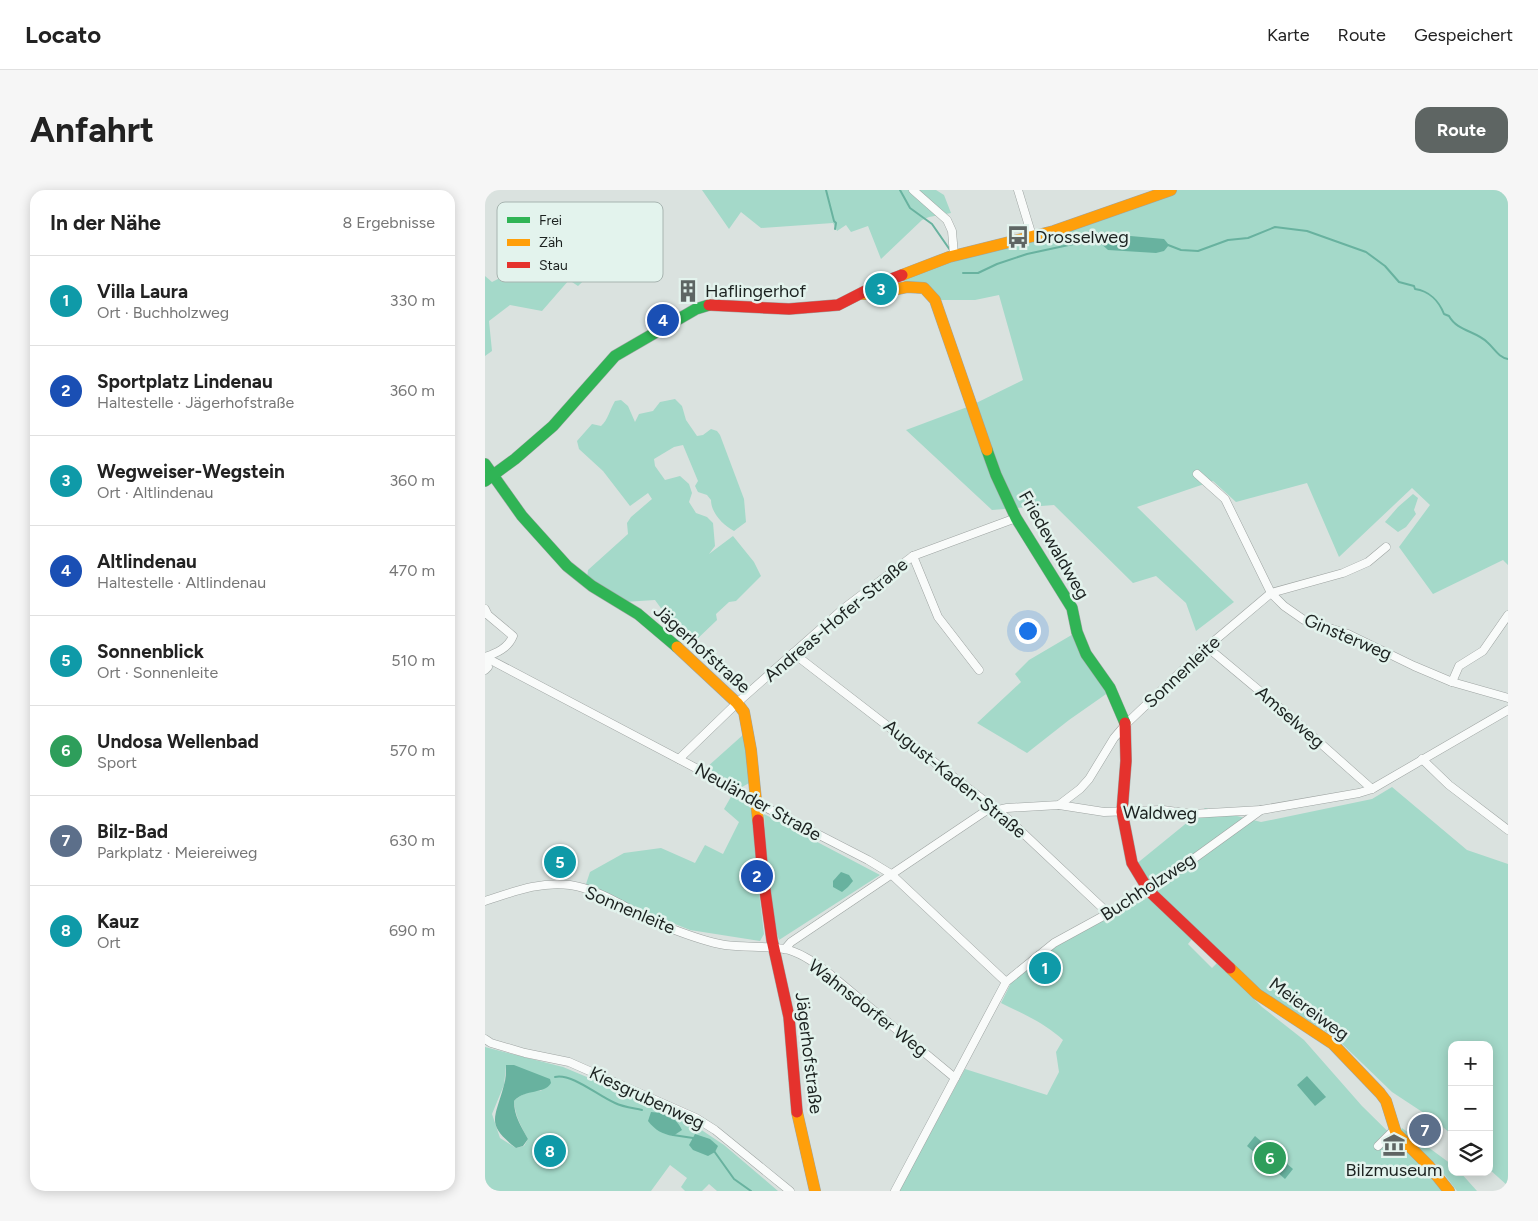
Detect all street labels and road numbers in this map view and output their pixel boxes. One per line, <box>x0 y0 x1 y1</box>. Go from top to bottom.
street label: Friedewaldweg <box>1014 487 1094 603</box>
street label: Andreas-Hofer-Straße <box>760 553 912 687</box>
street label: Jägerhofstraße <box>649 600 755 698</box>
street label: Ginsterweg <box>1301 609 1395 665</box>
street label: Sonnenleite <box>1139 631 1225 713</box>
street label: Amselweg <box>1251 681 1329 753</box>
street label: August-Kaden-Straße <box>879 715 1031 843</box>
street label: Neuländer Straße <box>691 758 825 846</box>
street label: Waldweg <box>1123 801 1197 825</box>
street label: Buchholzweg <box>1097 848 1199 926</box>
street label: Sonnenleite <box>582 881 679 939</box>
street label: Wahnsdorfer Weg <box>804 955 932 1061</box>
street label: Meiereiweg <box>1265 973 1353 1045</box>
street label: Jägerhofstraße <box>791 991 827 1115</box>
street label: Kiesgrubenweg <box>586 1062 708 1134</box>

